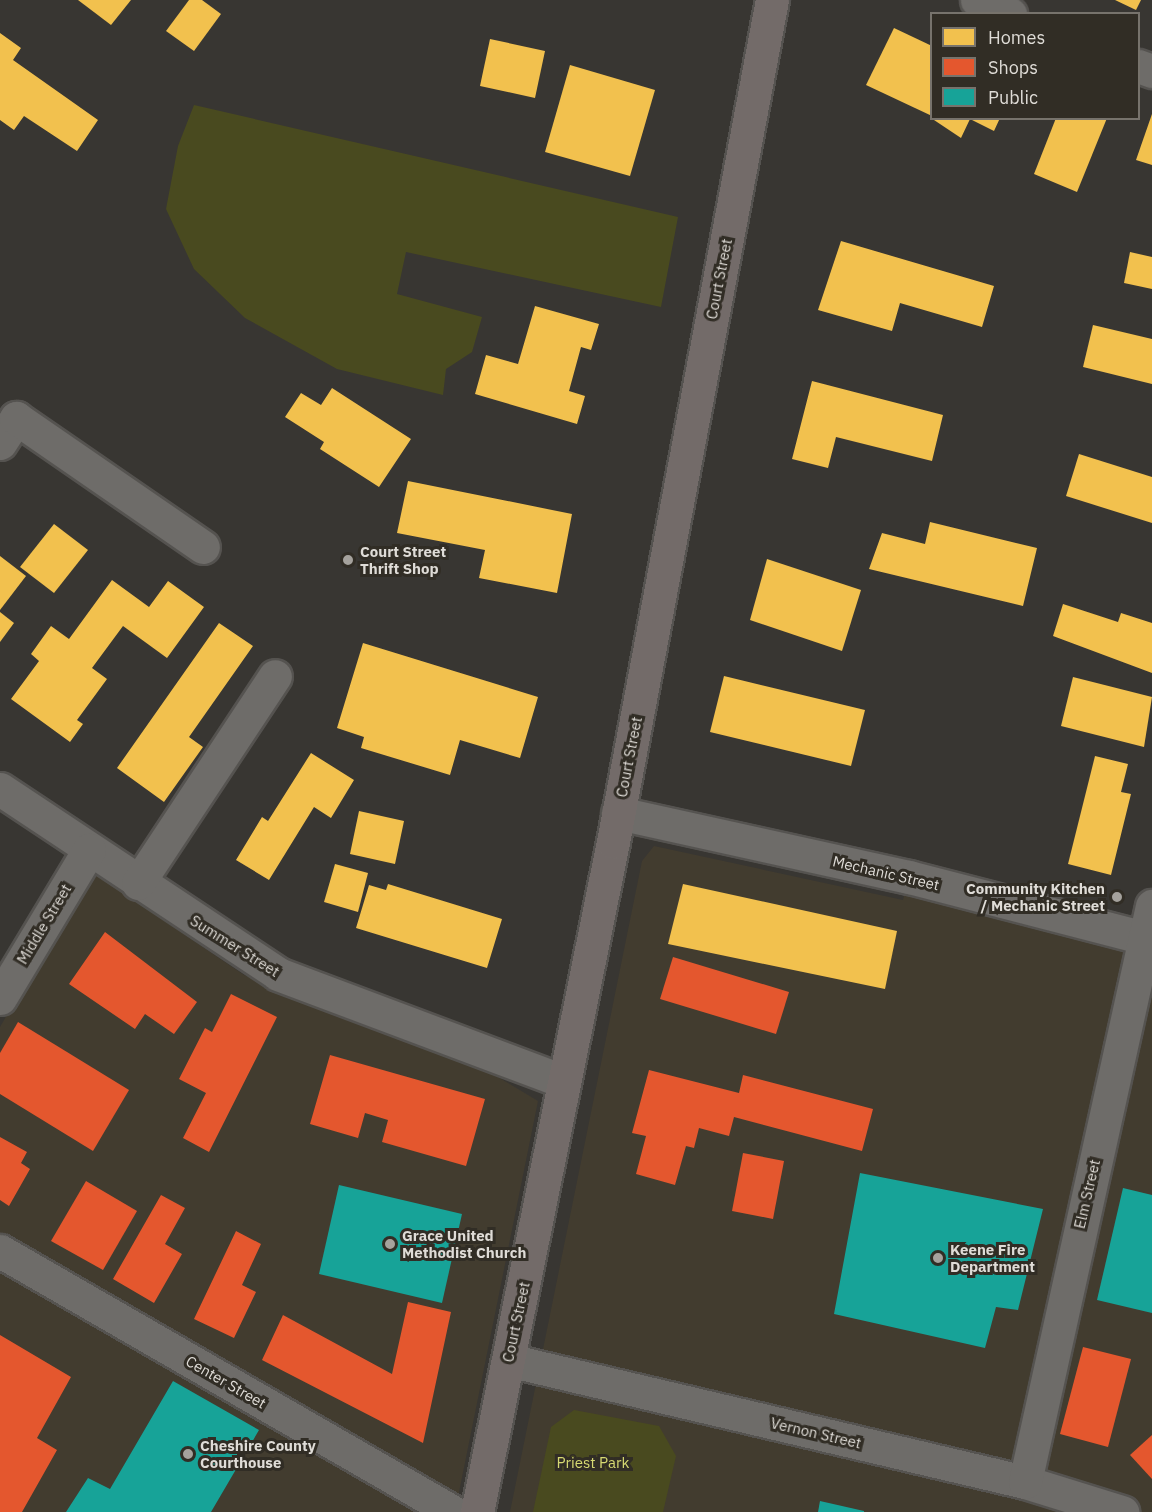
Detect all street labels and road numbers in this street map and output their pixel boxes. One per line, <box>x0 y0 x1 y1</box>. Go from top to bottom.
street label: Court Street <box>702 237 736 321</box>
street label: Court Street <box>612 715 646 799</box>
street label: Mechanic Street <box>831 852 941 894</box>
street label: Middle Street <box>13 881 75 967</box>
street label: Summer Street <box>187 911 283 981</box>
street label: Elm Street <box>1070 1158 1104 1230</box>
street label: Court Street <box>499 1280 533 1364</box>
street label: Center Street <box>183 1352 269 1412</box>
street label: Vernon Street <box>769 1414 863 1452</box>

